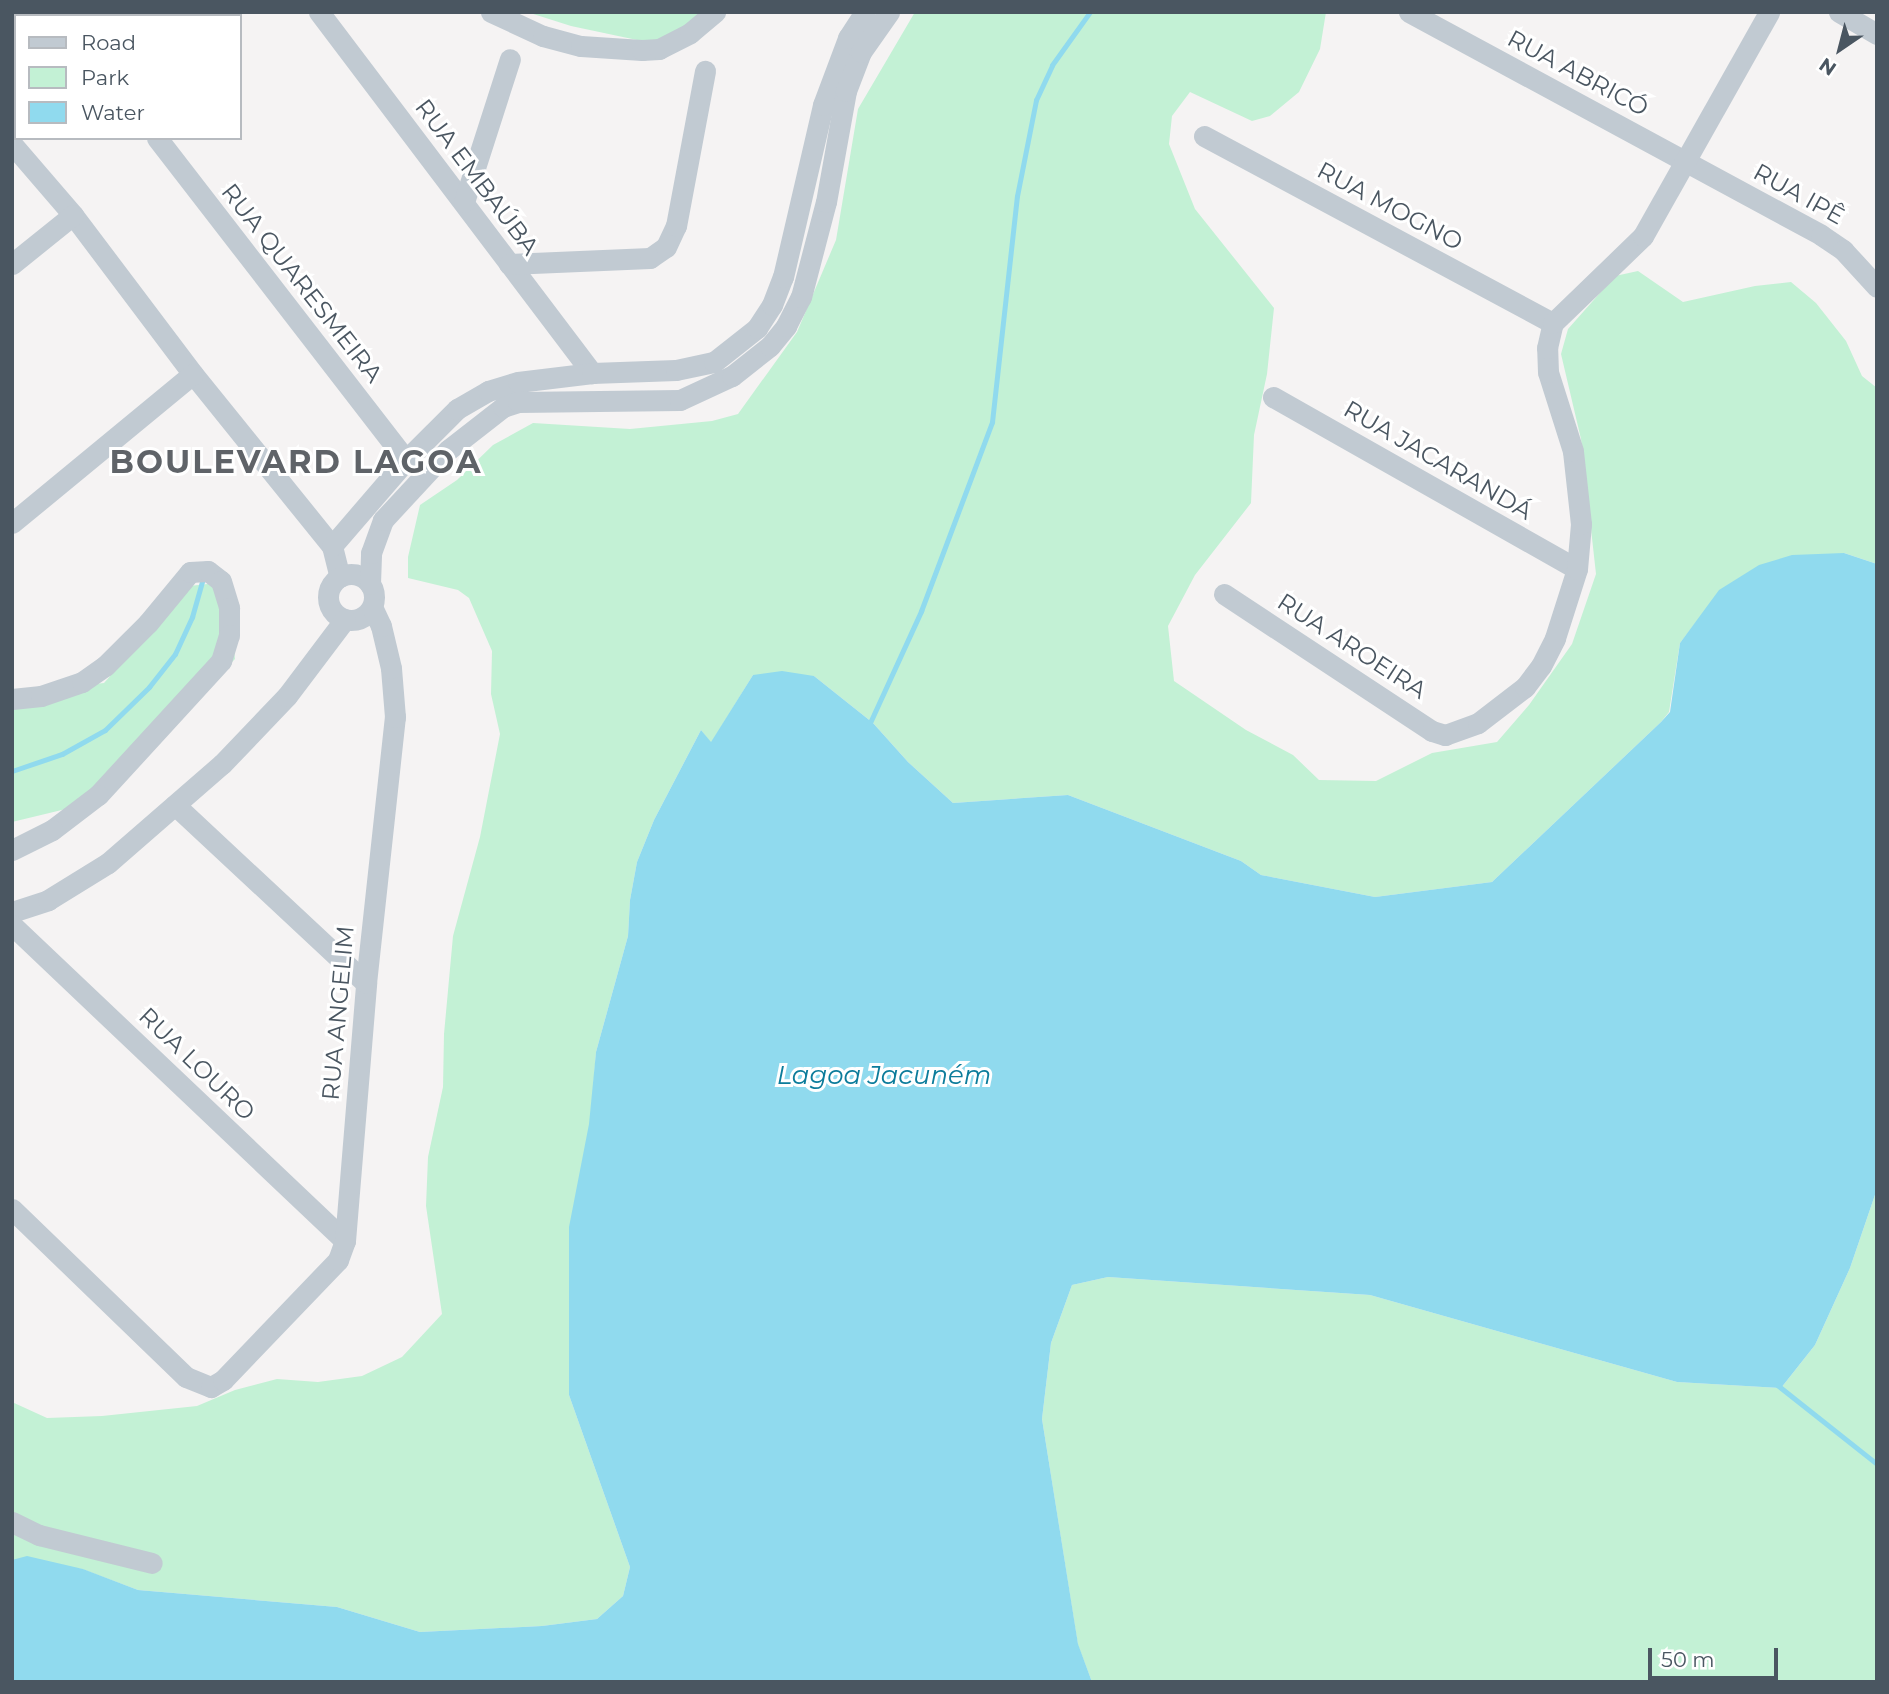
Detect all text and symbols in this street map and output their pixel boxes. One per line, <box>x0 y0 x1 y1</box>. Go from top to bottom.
legend <box>14 14 242 140</box>
north arrow <box>1805 14 1875 84</box>
street label: RUA ABRICÓ <box>1502 24 1654 122</box>
text: Road <box>81 30 136 55</box>
text: N <box>1815 53 1841 80</box>
text: Park <box>81 65 129 90</box>
street label: RUA EMBAÚBA <box>409 93 545 261</box>
text: Water <box>81 100 145 125</box>
street label: RUA MOGNO <box>1312 156 1468 256</box>
street label: RUA IPÊ <box>1748 157 1850 231</box>
street label: RUA QUARESMEIRA <box>215 178 389 388</box>
street label: RUA JACARANDÁ <box>1339 394 1537 526</box>
district label: BOULEVARD LAGOA <box>111 443 481 481</box>
street label: RUA AROEIRA <box>1272 587 1432 705</box>
street label: RUA ANGELIM <box>316 925 360 1101</box>
street label: RUA LOURO <box>133 1002 261 1126</box>
water label: Lagoa Jacuném <box>777 1060 991 1092</box>
scale bar <box>1651 1634 1780 1678</box>
text: 50 m <box>1661 1647 1715 1672</box>

